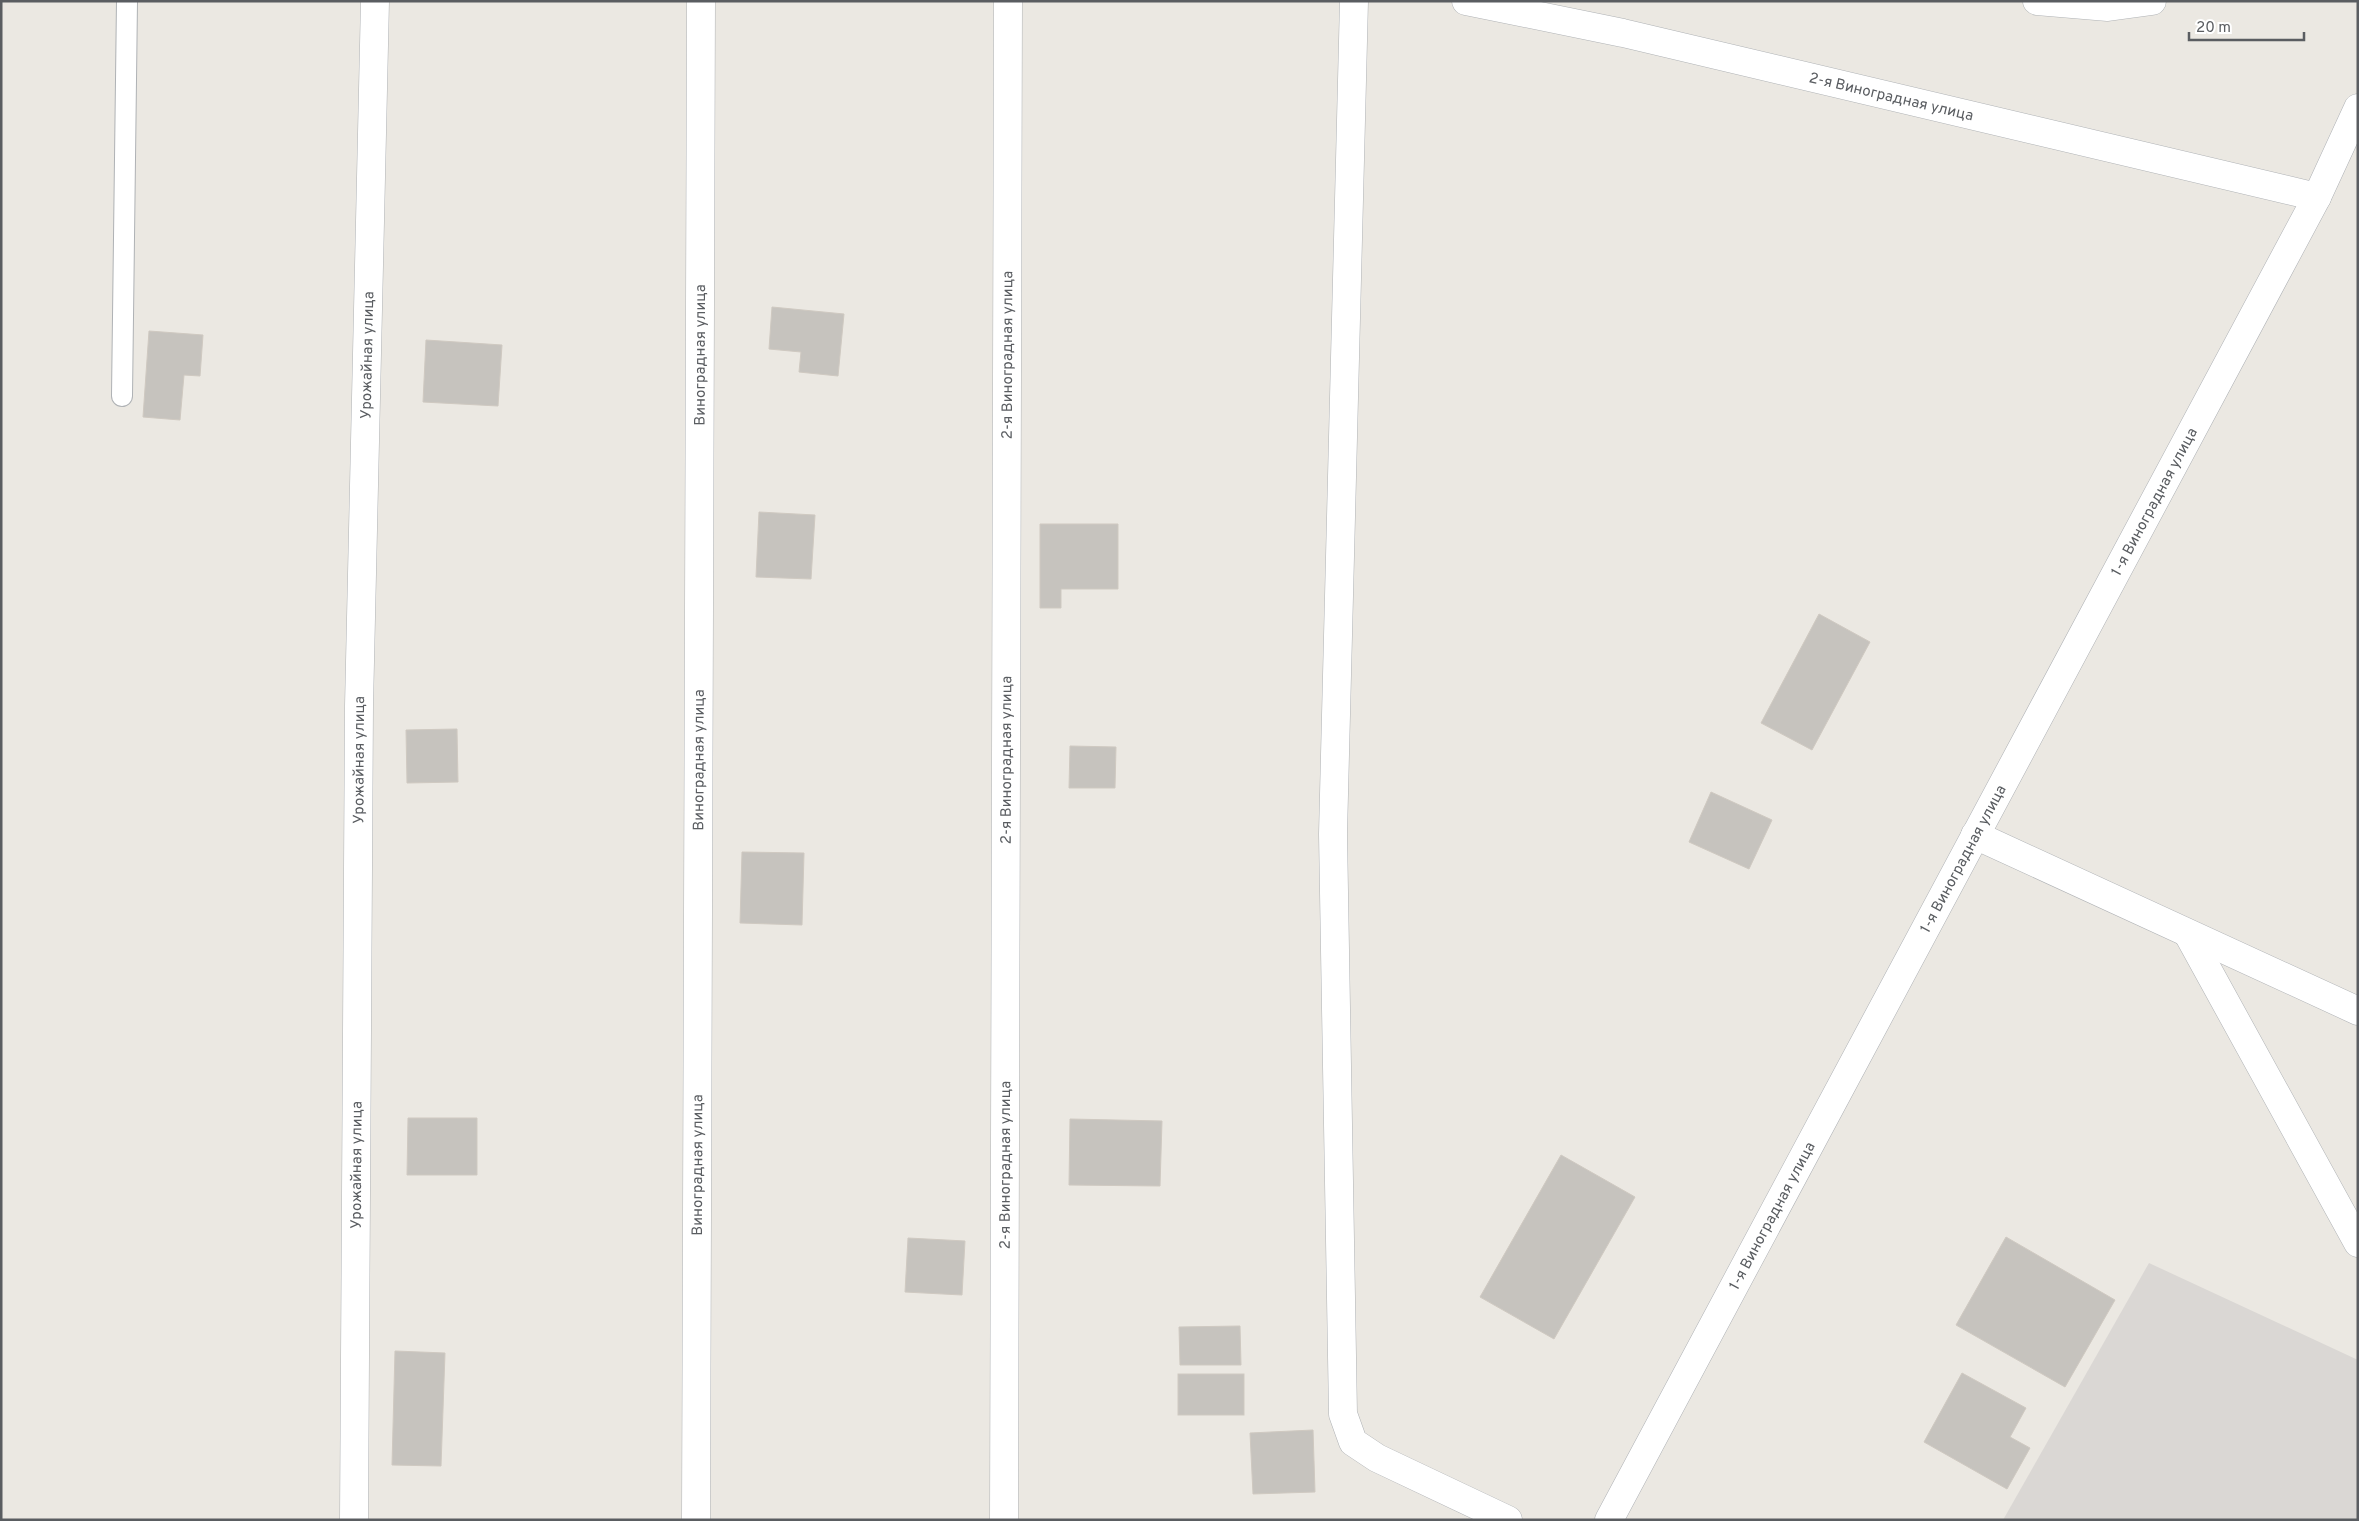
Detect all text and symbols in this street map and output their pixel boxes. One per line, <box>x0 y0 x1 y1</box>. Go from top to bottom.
scale bar <box>2189 10 2304 42</box>
text: 20 m <box>2196 19 2231 38</box>
street label: 2-я Виноградная улица <box>1807 69 1975 126</box>
street label: 2-я Виноградная улица <box>999 271 1018 439</box>
street label: Виноградная улица <box>692 284 711 426</box>
street label: Урожайная улица <box>358 291 379 419</box>
street label: 1-я Виноградная улица <box>2108 425 2203 580</box>
street label: 2-я Виноградная улица <box>998 676 1017 844</box>
street label: Виноградная улица <box>690 689 710 831</box>
street label: Урожайная улица <box>350 696 370 824</box>
street label: 1-я Виноградная улица <box>1917 782 2012 937</box>
street label: 2-я Виноградная улица <box>997 1081 1016 1249</box>
street label: Виноградная улица <box>689 1094 708 1236</box>
street label: Урожайная улица <box>348 1101 368 1229</box>
street label: 1-я Виноградная улица <box>1726 1139 1820 1294</box>

